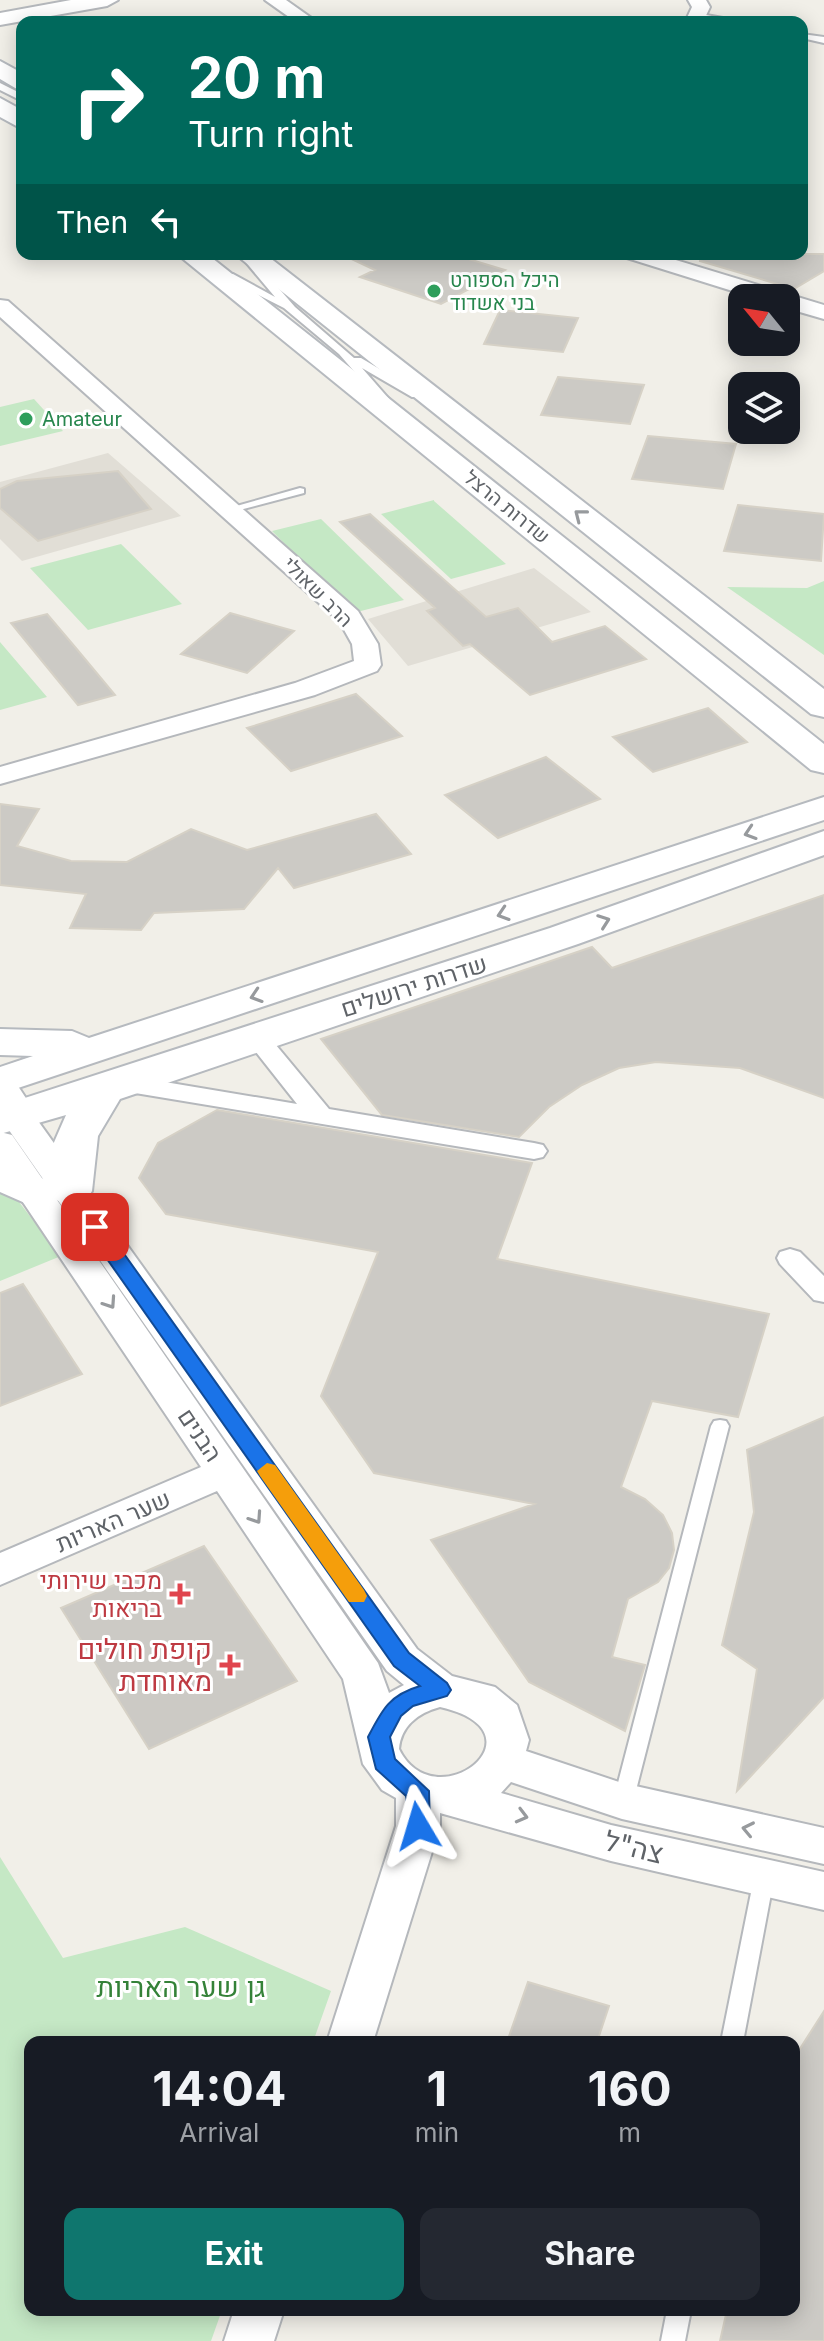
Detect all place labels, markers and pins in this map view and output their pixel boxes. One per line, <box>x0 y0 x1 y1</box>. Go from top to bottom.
place label: היכל הספורט בני אשדוד <box>450 268 560 315</box>
marker: היכל הספורט בני אשדוד <box>425 282 443 300</box>
place label: Amateur <box>42 407 122 431</box>
marker: Amateur <box>17 410 35 428</box>
pin <box>61 1193 129 1261</box>
place label: מכבי שירותי בריאות <box>40 1566 162 1623</box>
marker: מכבי שירותי בריאות <box>169 1583 191 1605</box>
place label: קופת חולים מאוחדת <box>78 1632 212 1698</box>
marker: קופת חולים מאוחדת <box>219 1654 241 1676</box>

